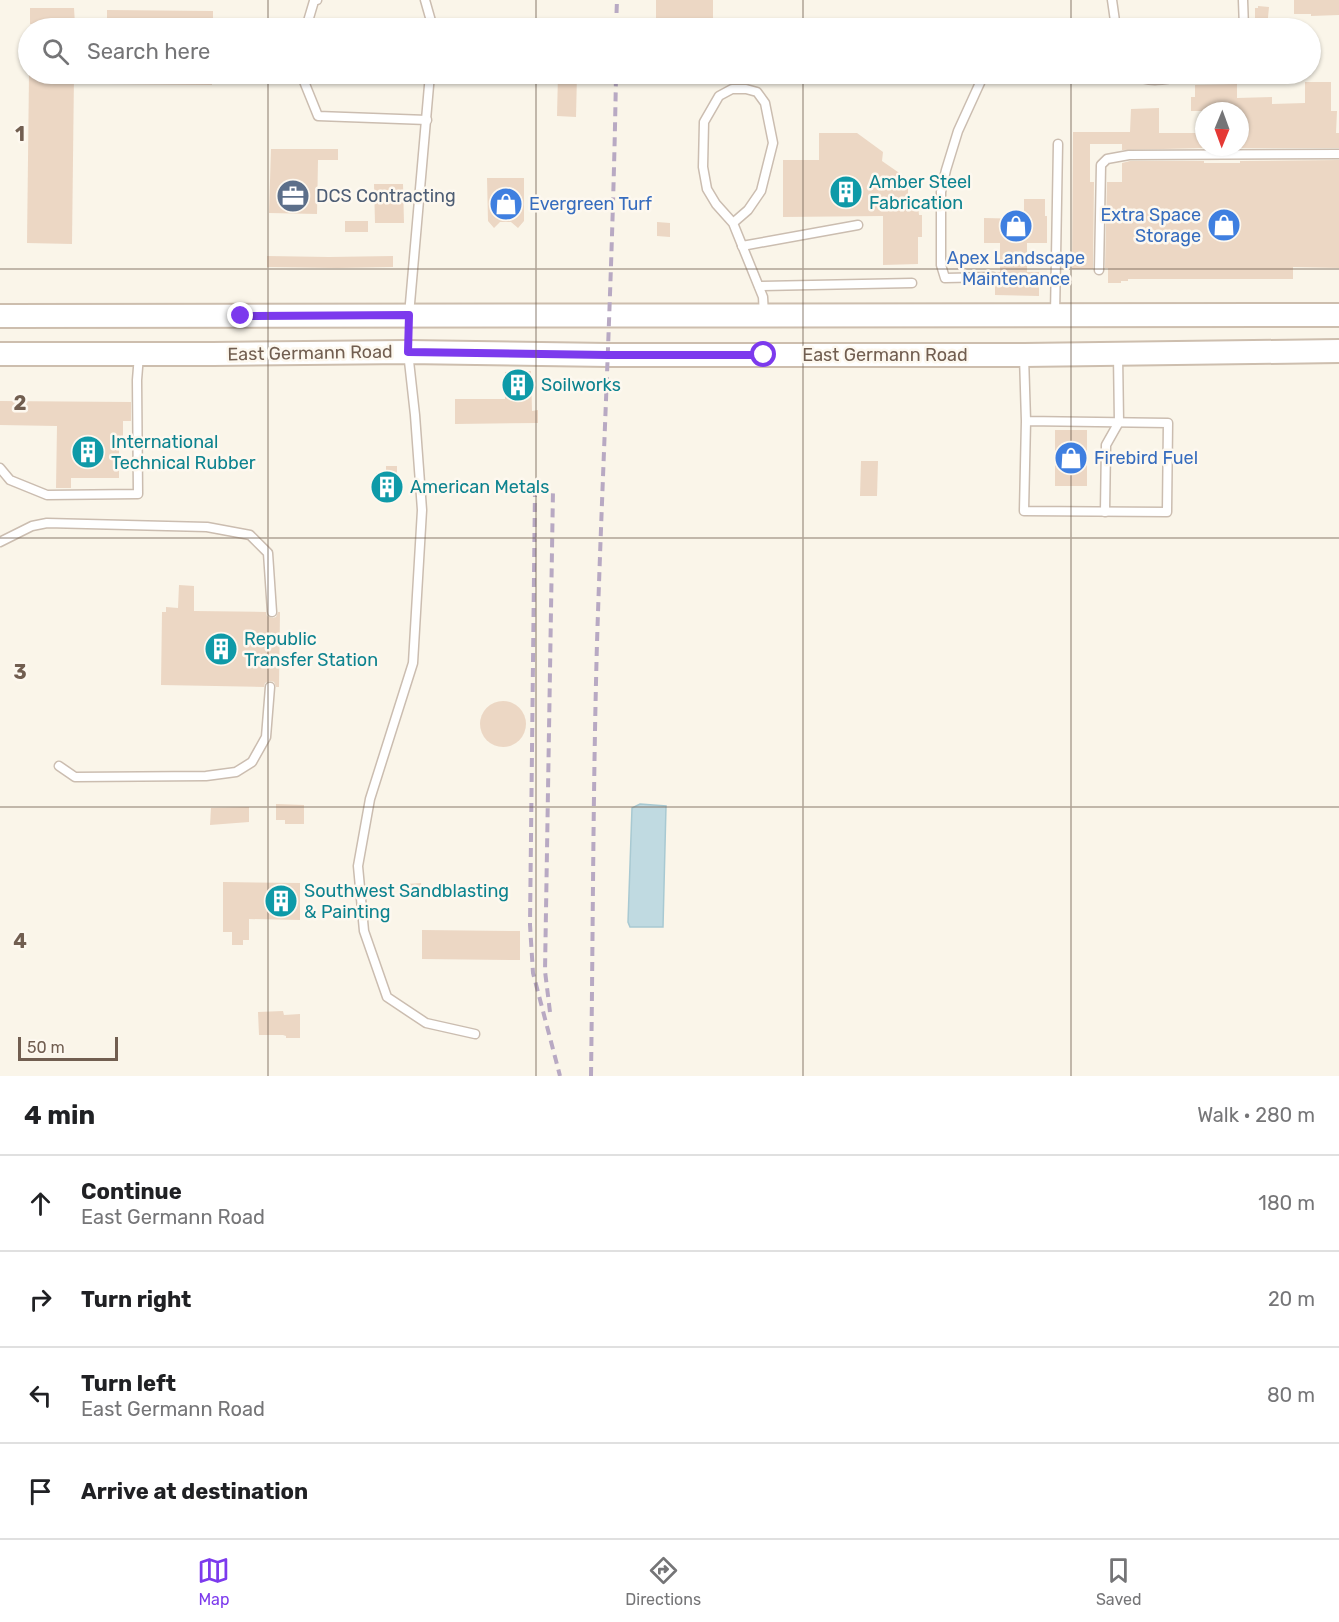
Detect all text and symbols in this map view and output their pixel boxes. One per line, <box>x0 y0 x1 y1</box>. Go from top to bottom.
search box <box>18 18 1321 84</box>
icon: search <box>39 35 72 68</box>
text: Search here <box>87 38 210 65</box>
north arrow <box>1195 102 1249 156</box>
text: 1 <box>15 122 25 146</box>
place label: Amber Steel Fabrication <box>869 171 971 214</box>
building icon: Amber Steel Fabrication <box>828 174 864 210</box>
office icon: DCS Contracting <box>275 178 311 214</box>
place label: DCS Contracting <box>316 185 456 207</box>
shop icon: Evergreen Turf <box>488 186 524 222</box>
place label: Evergreen Turf <box>529 193 652 215</box>
place label: Extra Space Storage <box>1100 204 1201 247</box>
shop icon: Extra Space Storage <box>1206 207 1242 243</box>
shop icon: Apex Landscape Maintenance <box>998 208 1034 244</box>
place label: Apex Landscape Maintenance <box>947 247 1085 290</box>
route end <box>227 302 253 328</box>
street label: East Germann Road <box>227 341 393 365</box>
route start <box>750 341 776 367</box>
street label: East Germann Road <box>802 344 968 366</box>
building icon: Soilworks <box>500 367 536 403</box>
place label: Soilworks <box>541 374 621 396</box>
text: 2 <box>14 391 27 415</box>
place label: International Technical Rubber <box>111 431 256 474</box>
building icon: International Technical Rubber <box>70 434 106 470</box>
shop icon: Firebird Fuel <box>1053 440 1089 476</box>
place label: Firebird Fuel <box>1094 447 1198 469</box>
building icon: American Metals <box>369 469 405 505</box>
place label: American Metals <box>410 476 549 498</box>
place label: Republic Transfer Station <box>244 628 378 671</box>
building icon: Republic Transfer Station <box>203 631 239 667</box>
text: 3 <box>13 660 27 684</box>
place label: Southwest Sandblasting & Painting <box>304 880 509 923</box>
building icon: Southwest Sandblasting & Painting <box>263 883 299 919</box>
text: 4 <box>13 929 27 953</box>
scale bar <box>18 1034 118 1062</box>
text: 50 m <box>27 1038 65 1057</box>
text: 4 min <box>24 1100 95 1131</box>
text: Walk · 280 m <box>1197 1103 1315 1127</box>
text: Continue <box>81 1178 182 1205</box>
icon: ahead <box>24 1187 57 1220</box>
text: 180 m <box>1258 1191 1315 1215</box>
text: East Germann Road <box>81 1205 265 1229</box>
icon: right <box>24 1283 57 1316</box>
text: Turn right <box>81 1286 191 1313</box>
text: 20 m <box>1268 1287 1315 1311</box>
text: Turn left <box>81 1370 176 1397</box>
icon: left <box>24 1379 57 1412</box>
text: 80 m <box>1267 1383 1315 1407</box>
text: East Germann Road <box>81 1397 265 1421</box>
icon: arrive <box>24 1475 57 1508</box>
text: Arrive at destination <box>81 1478 308 1505</box>
tab: Map <box>197 1554 230 1609</box>
tab: Directions <box>625 1554 701 1609</box>
tab: Saved <box>1096 1554 1142 1609</box>

